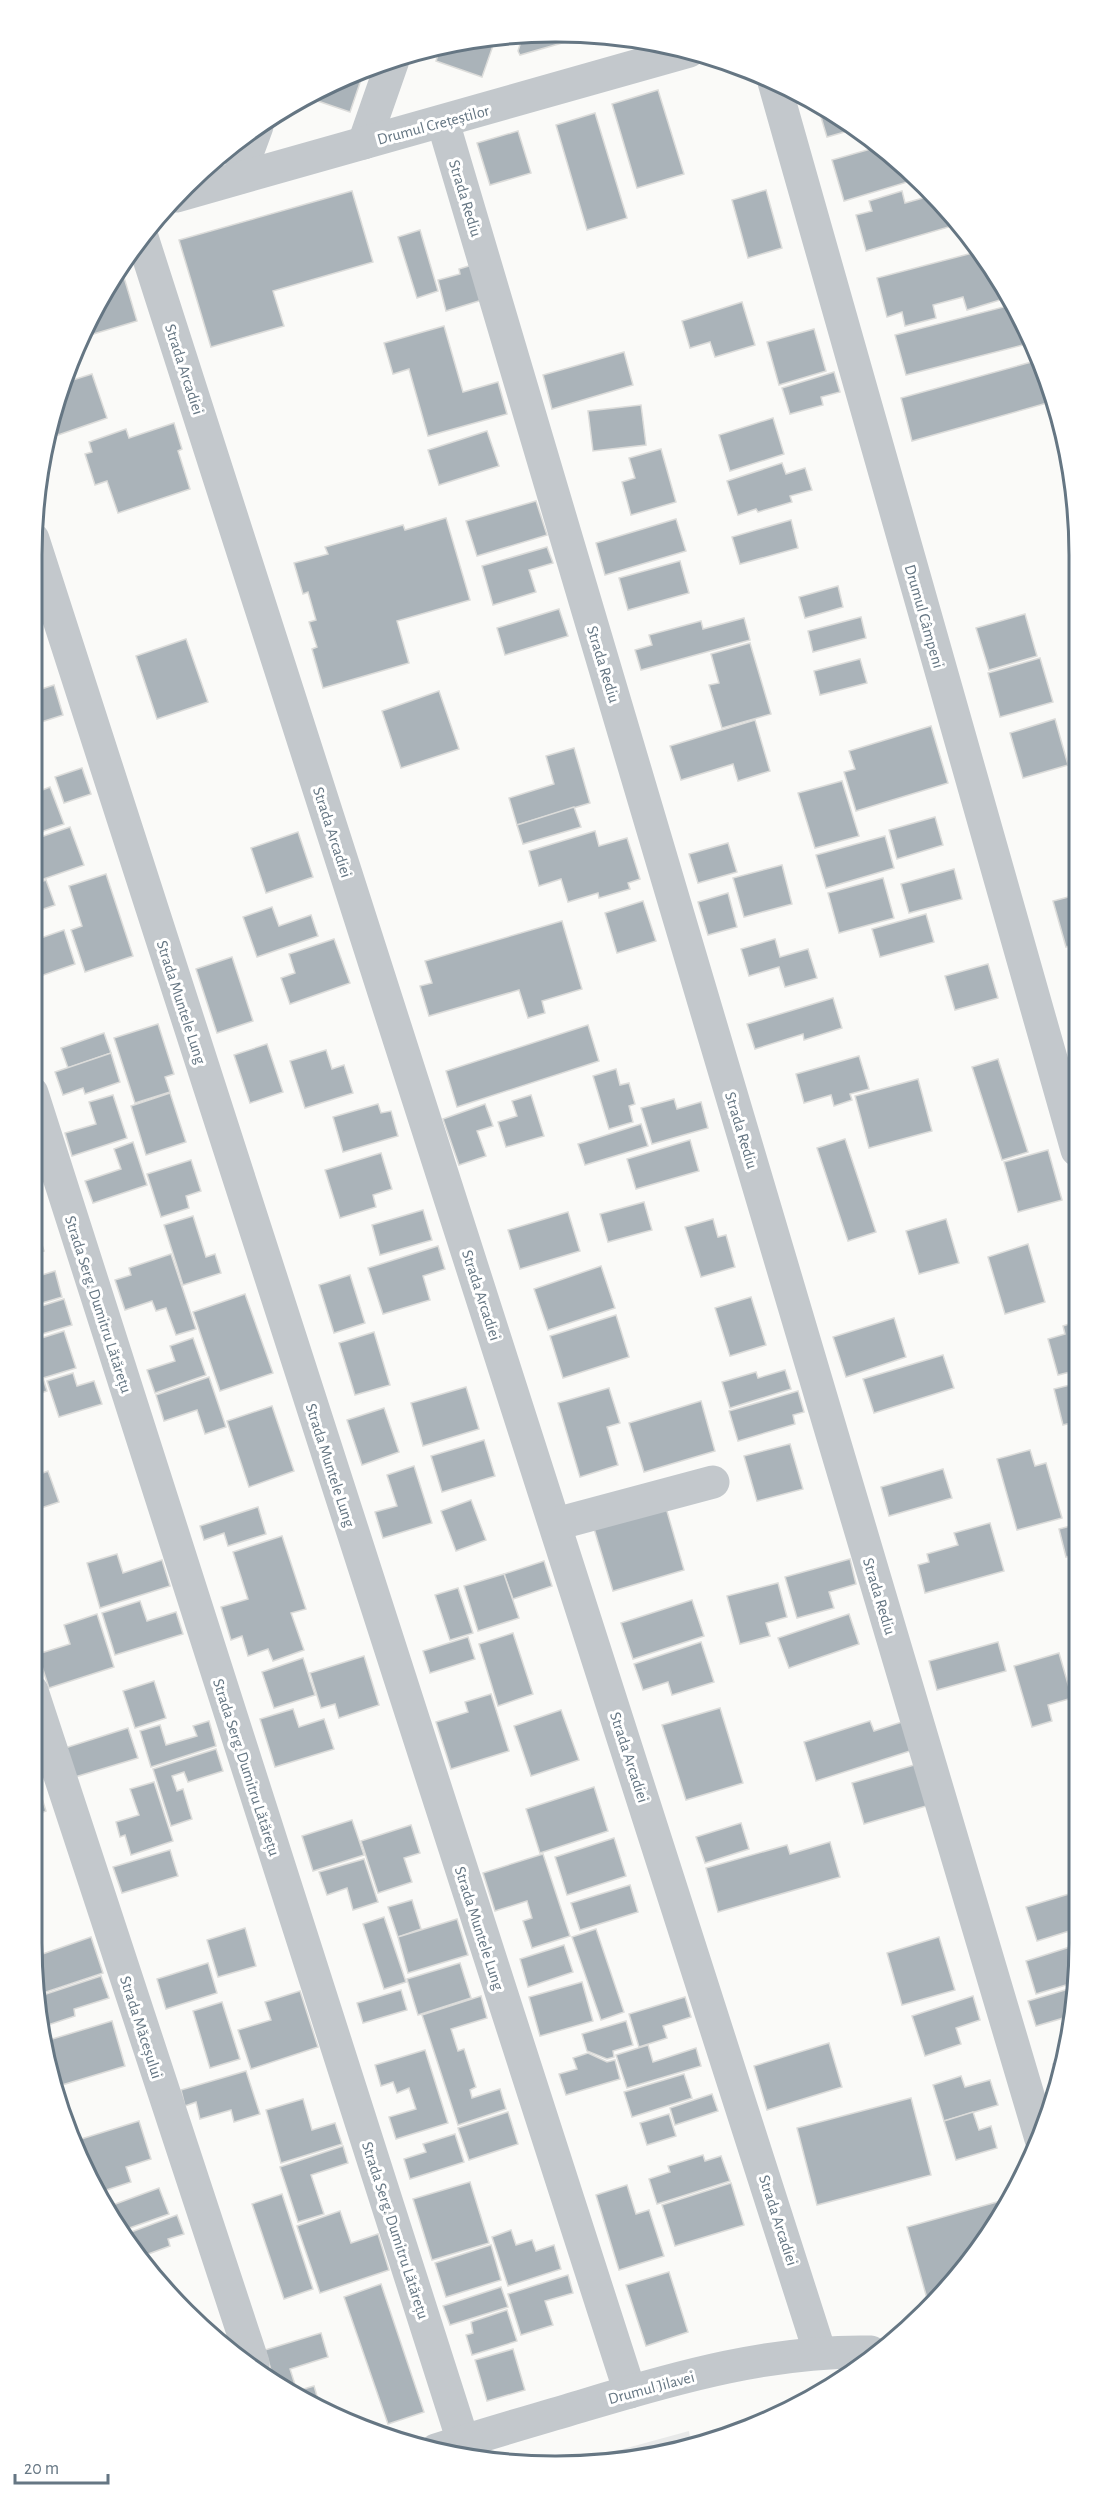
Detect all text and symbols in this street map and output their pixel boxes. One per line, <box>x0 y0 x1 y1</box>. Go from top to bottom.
street label: Drumul Crețeștilor <box>375 102 492 150</box>
street label: Strada Rediu <box>446 158 484 239</box>
street label: Strada Arcadiei <box>162 322 206 417</box>
street label: Drumul Câmpeni <box>902 563 946 670</box>
street label: Strada Rediu <box>584 624 622 705</box>
street label: Strada Arcadiei <box>310 785 354 880</box>
street label: Strada Muntele Lung <box>154 939 209 1066</box>
street label: Strada Rediu <box>722 1090 760 1171</box>
street label: Strada Serg. Dumitru Lătărețu <box>60 1214 134 1396</box>
street label: Strada Arcadiei <box>459 1248 503 1343</box>
street label: Strada Muntele Lung <box>303 1402 358 1529</box>
street label: Strada Rediu <box>860 1556 898 1637</box>
street label: Strada Serg. Dumitru Lătărețu <box>208 1677 282 1859</box>
street label: Strada Arcadiei <box>607 1710 651 1805</box>
street label: Strada Muntele Lung <box>452 1865 507 1992</box>
street label: Strada Măceșului <box>115 1974 165 2081</box>
street label: Strada Serg. Dumitru Lătărețu <box>357 2140 431 2322</box>
street label: Strada Arcadiei <box>756 2173 800 2268</box>
street label: Drumul Jilavei <box>606 2369 696 2407</box>
scale bar <box>15 2447 108 2485</box>
text: 20 m <box>24 2460 59 2478</box>

